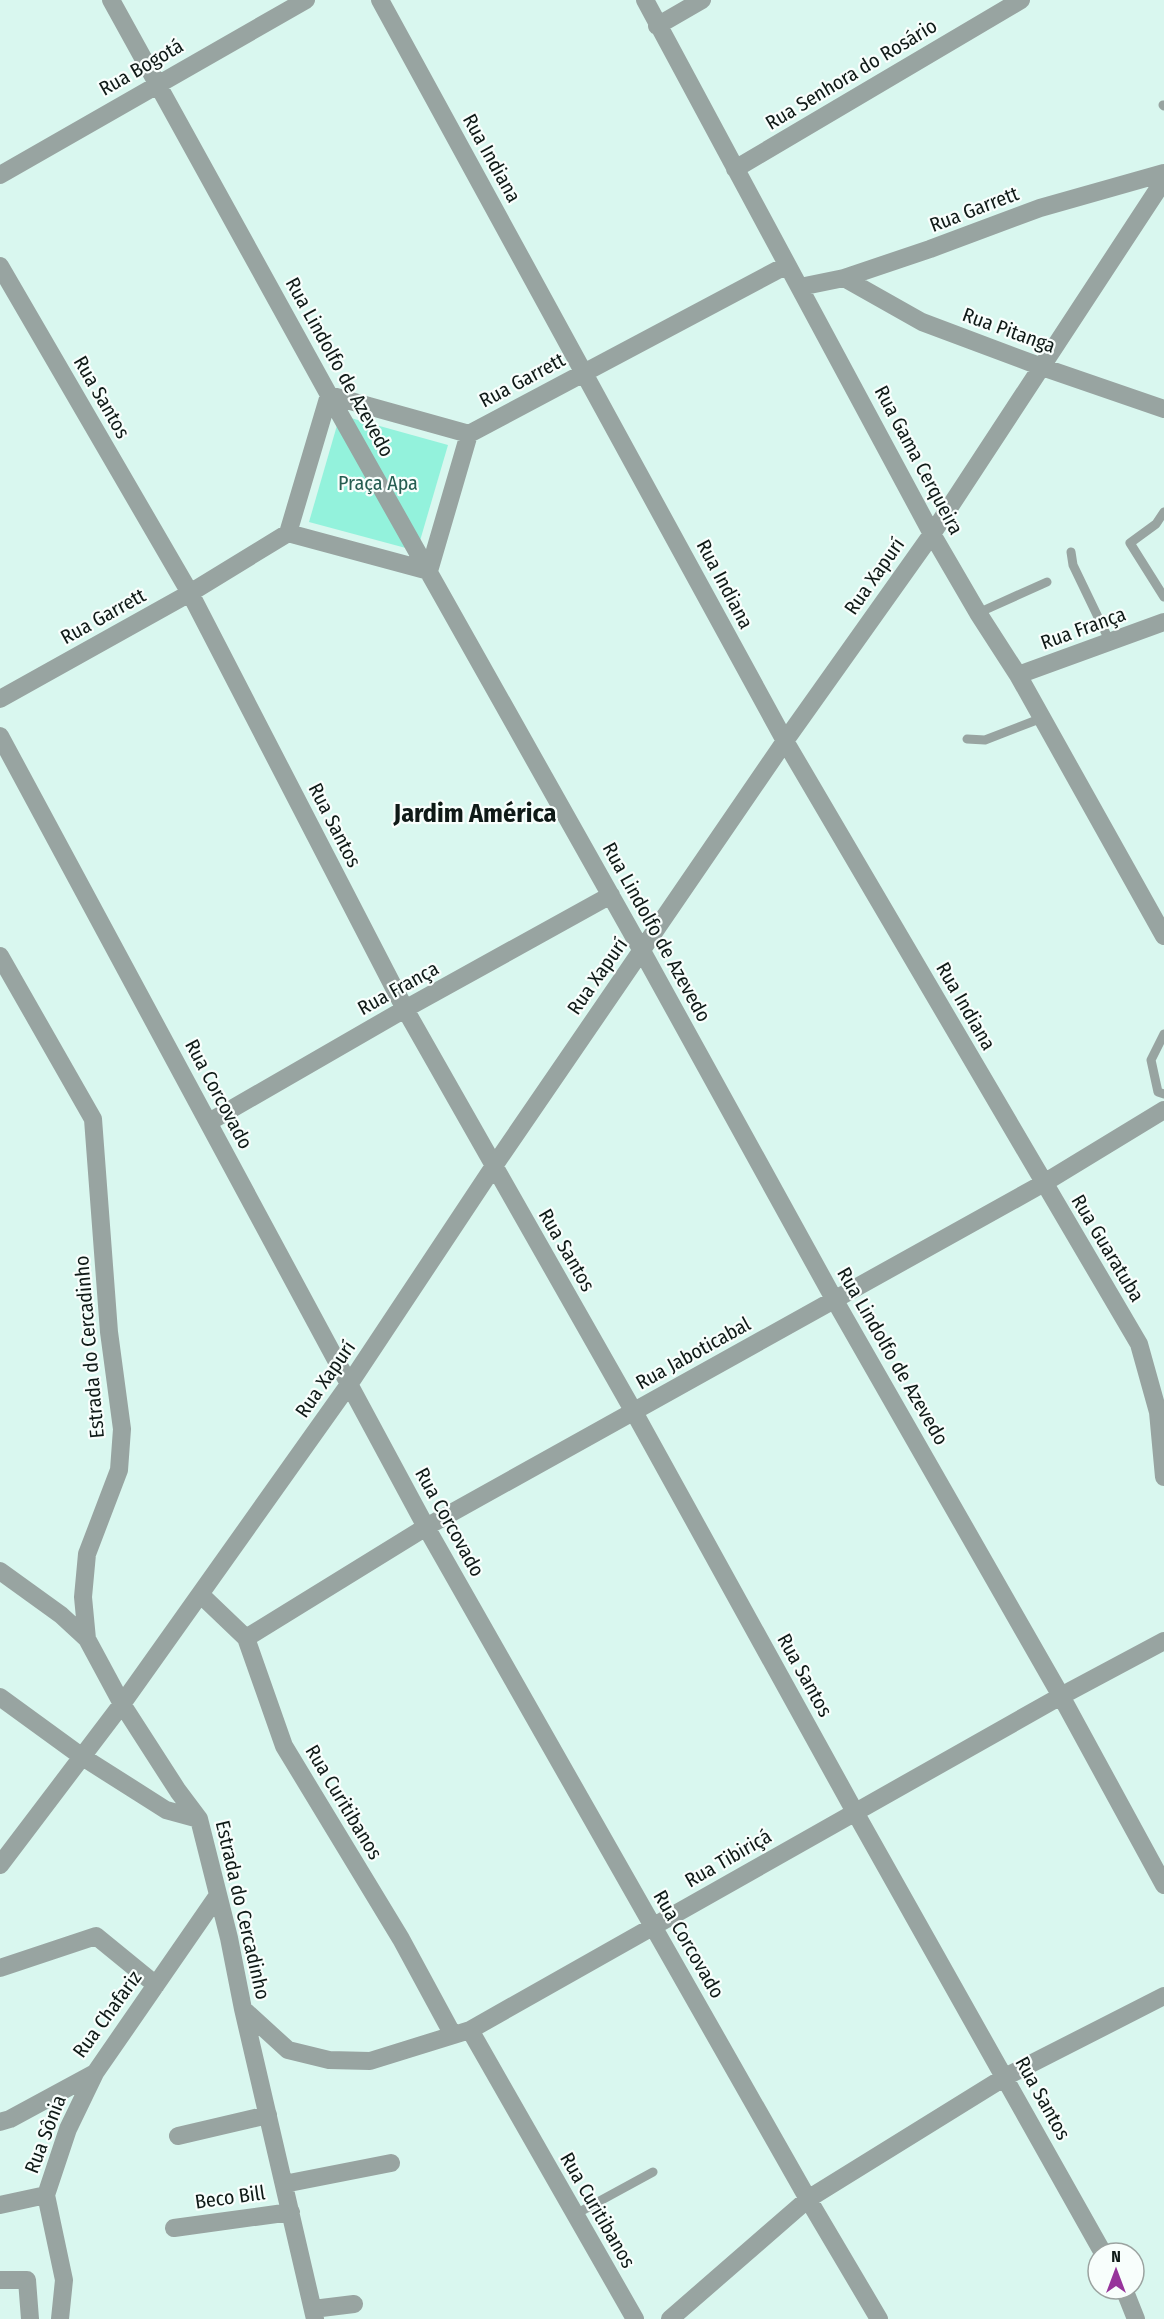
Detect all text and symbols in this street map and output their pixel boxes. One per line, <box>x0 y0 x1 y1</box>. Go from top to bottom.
street label: Rua Senhora do Rosário <box>761 13 941 135</box>
street label: Rua Bogotá <box>95 33 187 101</box>
street label: Rua Indiana <box>458 110 526 206</box>
street label: Rua Garrett <box>926 181 1022 237</box>
street label: Rua Lindolfo de Azevedo <box>281 273 399 461</box>
street label: Rua Pitanga <box>959 302 1059 358</box>
street label: Rua Garrett <box>475 347 569 413</box>
street label: Rua Santos <box>69 351 135 443</box>
street label: Rua Gama Cerqueira <box>870 381 968 539</box>
park label: Praça Apa <box>338 471 418 495</box>
street label: Rua Xapurí <box>839 533 909 619</box>
street label: Rua Indiana <box>692 535 758 633</box>
street label: Rua Garrett <box>56 583 150 649</box>
street label: Rua França <box>1037 602 1129 654</box>
street label: Rua Santos <box>304 779 366 871</box>
district label: Jardim América <box>393 798 556 829</box>
street label: Rua Lindolfo de Azevedo <box>598 838 716 1026</box>
street label: Rua Xapurí <box>562 933 632 1019</box>
street label: Rua França <box>353 956 443 1020</box>
street label: Rua Indiana <box>931 958 1001 1054</box>
street label: Rua Corcovado <box>180 1035 258 1153</box>
street label: Rua Guaratuba <box>1067 1190 1149 1306</box>
street label: Rua Santos <box>534 1204 600 1296</box>
street label: Estrada do Cercadinho <box>69 1255 109 1439</box>
street label: Rua Lindolfo de Azevedo <box>832 1263 954 1449</box>
street label: Rua Jaboticabal <box>631 1312 755 1394</box>
street label: Rua Xapurí <box>290 1336 360 1422</box>
street label: Rua Corcovado <box>410 1463 490 1581</box>
street label: Rua Santos <box>772 1629 838 1721</box>
street label: Rua Curitibanos <box>300 1740 388 1864</box>
street label: Estrada do Cercadinho <box>211 1818 275 2002</box>
street label: Rua Tibiriçá <box>680 1824 776 1892</box>
street label: Rua Corcovado <box>648 1886 730 2002</box>
street label: Rua Chafariz <box>67 1966 147 2062</box>
street label: Rua Santos <box>1010 2052 1076 2144</box>
street label: Rua Sônia <box>19 2092 71 2176</box>
street label: Rua Curitibanos <box>555 2148 641 2272</box>
street label: Beco Bill <box>193 2180 267 2214</box>
north arrow <box>1086 2241 1146 2301</box>
text: N <box>1111 2247 1121 2266</box>

